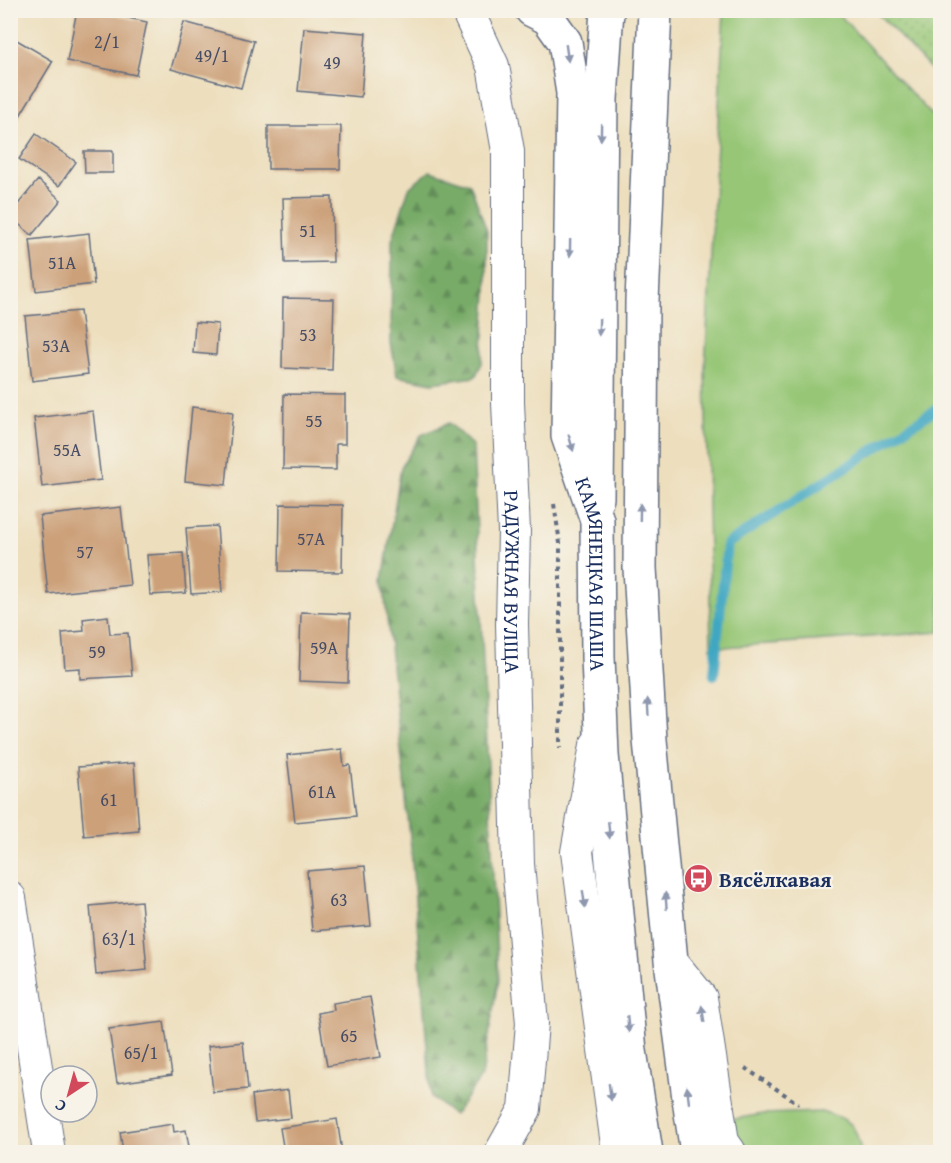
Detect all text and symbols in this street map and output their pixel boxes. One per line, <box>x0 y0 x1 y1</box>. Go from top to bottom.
house number: 2/1 <box>94 28 120 55</box>
house number: 49/1 <box>195 42 229 69</box>
one-way arrow <box>562 44 571 63</box>
house number: 49 <box>323 49 341 76</box>
one-way arrow <box>596 122 605 141</box>
house number: 51 <box>299 217 317 244</box>
one-way arrow <box>566 239 575 258</box>
house number: 51А <box>48 249 76 276</box>
one-way arrow <box>594 317 604 336</box>
house number: 53 <box>299 321 317 348</box>
house number: 53А <box>42 332 70 359</box>
house number: 55 <box>305 407 323 434</box>
one-way arrow <box>566 434 576 452</box>
house number: 55А <box>53 436 81 463</box>
street label: КАМЯНЕЦКАЯ ШАША <box>568 473 614 672</box>
street label: РАДУЖНАЯ ВУЛІЦА <box>496 489 530 674</box>
one-way arrow <box>635 503 645 522</box>
house number: 57А <box>297 525 325 552</box>
house number: 57 <box>76 538 94 565</box>
house number: 59А <box>310 634 338 661</box>
house number: 59 <box>88 638 106 665</box>
one-way arrow <box>643 697 652 716</box>
house number: 61А <box>308 778 336 805</box>
house number: 61 <box>100 786 118 813</box>
one-way arrow <box>604 821 614 840</box>
bus stop icon: Вясёлкавая <box>682 863 714 895</box>
place label: Вясёлкавая <box>719 864 831 895</box>
house number: 63 <box>330 886 348 913</box>
one-way arrow <box>579 890 588 909</box>
one-way arrow <box>661 891 671 910</box>
house number: 63/1 <box>102 925 136 952</box>
one-way arrow <box>699 1004 708 1023</box>
one-way arrow <box>623 1015 633 1034</box>
house number: 65 <box>340 1022 358 1049</box>
house number: 65/1 <box>124 1039 158 1066</box>
north arrow <box>39 1064 99 1124</box>
one-way arrow <box>606 1083 615 1102</box>
one-way arrow <box>684 1085 693 1104</box>
text: С <box>49 1094 71 1119</box>

